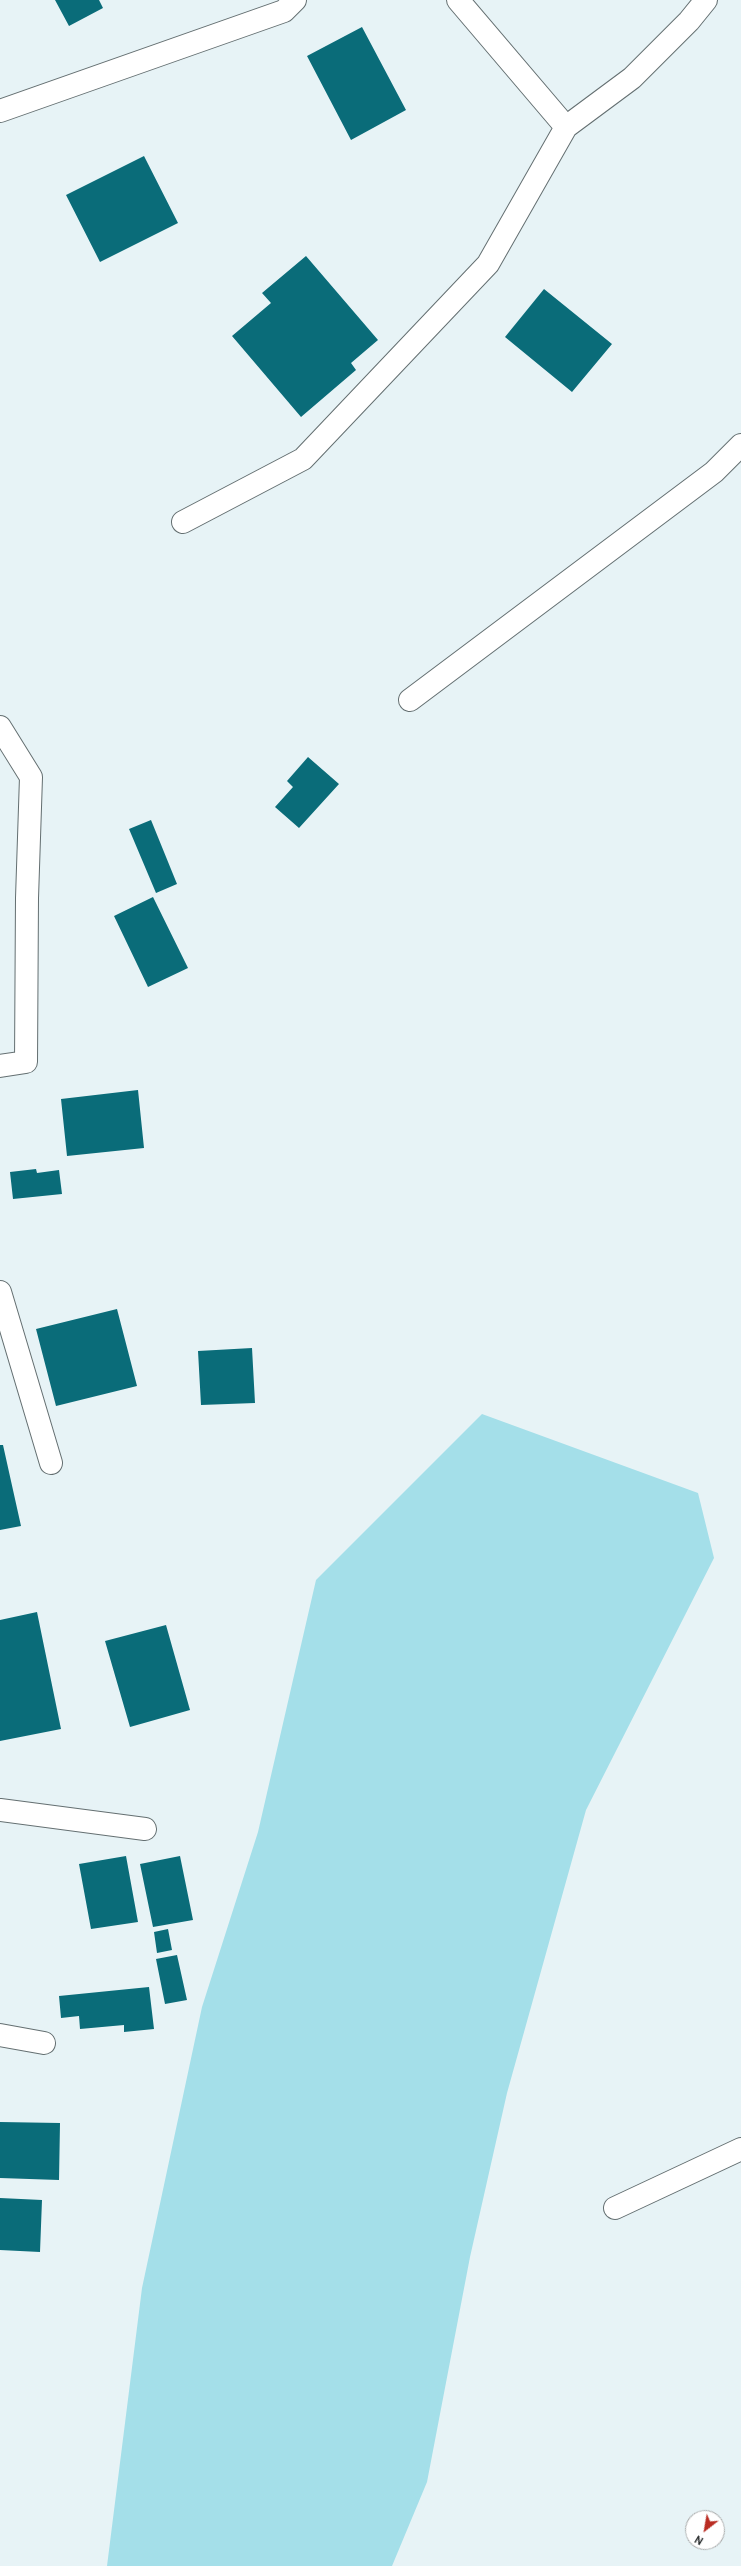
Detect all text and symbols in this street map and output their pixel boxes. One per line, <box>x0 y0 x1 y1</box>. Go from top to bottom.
north arrow <box>685 2510 725 2550</box>
text: N <box>692 2531 706 2547</box>

